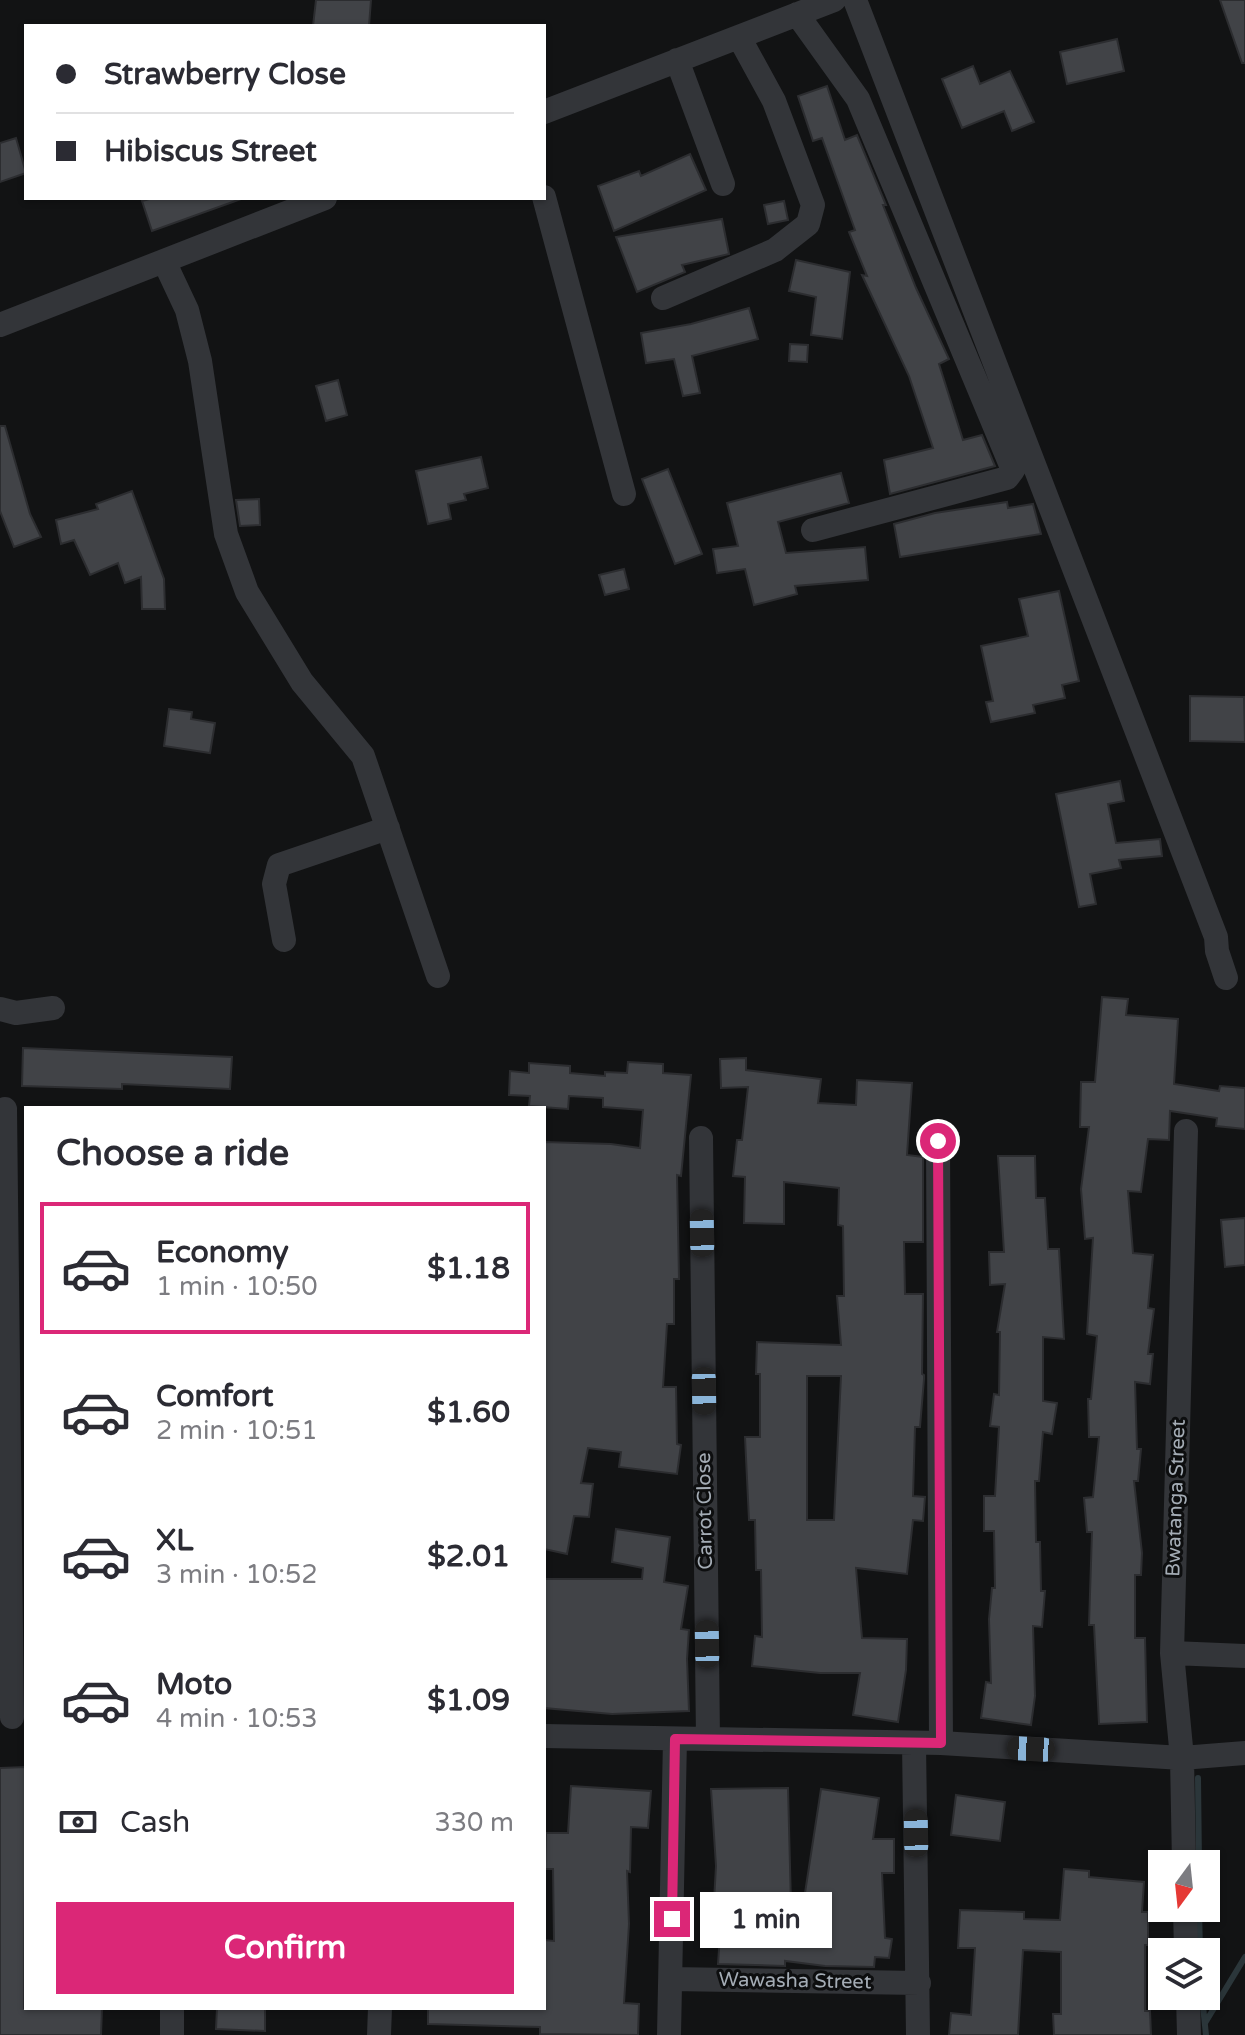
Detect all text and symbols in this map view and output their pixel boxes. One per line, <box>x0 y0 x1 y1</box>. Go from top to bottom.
text: Strawberry Close <box>104 56 346 93</box>
text: Hibiscus Street <box>104 133 317 170</box>
route start <box>920 1123 956 1159</box>
text: Choose a ride <box>56 1132 289 1175</box>
car <box>690 1209 714 1257</box>
icon: car <box>60 1232 132 1304</box>
text: Economy <box>156 1234 289 1271</box>
text: $1.18 <box>427 1250 510 1287</box>
text: 1 min · 10:50 <box>156 1271 318 1302</box>
car <box>692 1367 716 1415</box>
icon: car <box>60 1376 132 1448</box>
text: Comfort <box>156 1378 274 1415</box>
text: $1.60 <box>427 1394 510 1431</box>
text: 2 min · 10:51 <box>156 1415 318 1446</box>
street label: Bwatanga Street <box>1161 1418 1191 1577</box>
street label: Carrot Close <box>692 1452 718 1570</box>
icon: car <box>60 1520 132 1592</box>
text: XL <box>156 1522 193 1559</box>
text: $2.01 <box>427 1538 510 1575</box>
text: 3 min · 10:52 <box>156 1559 318 1590</box>
car <box>695 1620 719 1668</box>
icon: car <box>60 1664 132 1736</box>
text: Moto <box>156 1666 232 1703</box>
text: $1.09 <box>427 1682 510 1719</box>
text: 4 min · 10:53 <box>156 1703 318 1734</box>
car <box>1006 1736 1056 1762</box>
icon: cash <box>56 1800 100 1844</box>
text: Cash <box>120 1804 190 1841</box>
text: 330 m <box>434 1807 514 1838</box>
car <box>904 1809 928 1857</box>
north arrow <box>1148 1850 1220 1922</box>
map controls <box>1148 1850 1220 2010</box>
callout: 1 min <box>700 1891 832 1947</box>
route end <box>654 1901 690 1937</box>
button: Confirm <box>56 1902 514 1994</box>
text: 1 min <box>731 1904 801 1935</box>
button: layers <box>1148 1938 1220 2010</box>
street label: Wawasha Street <box>718 1968 872 1994</box>

